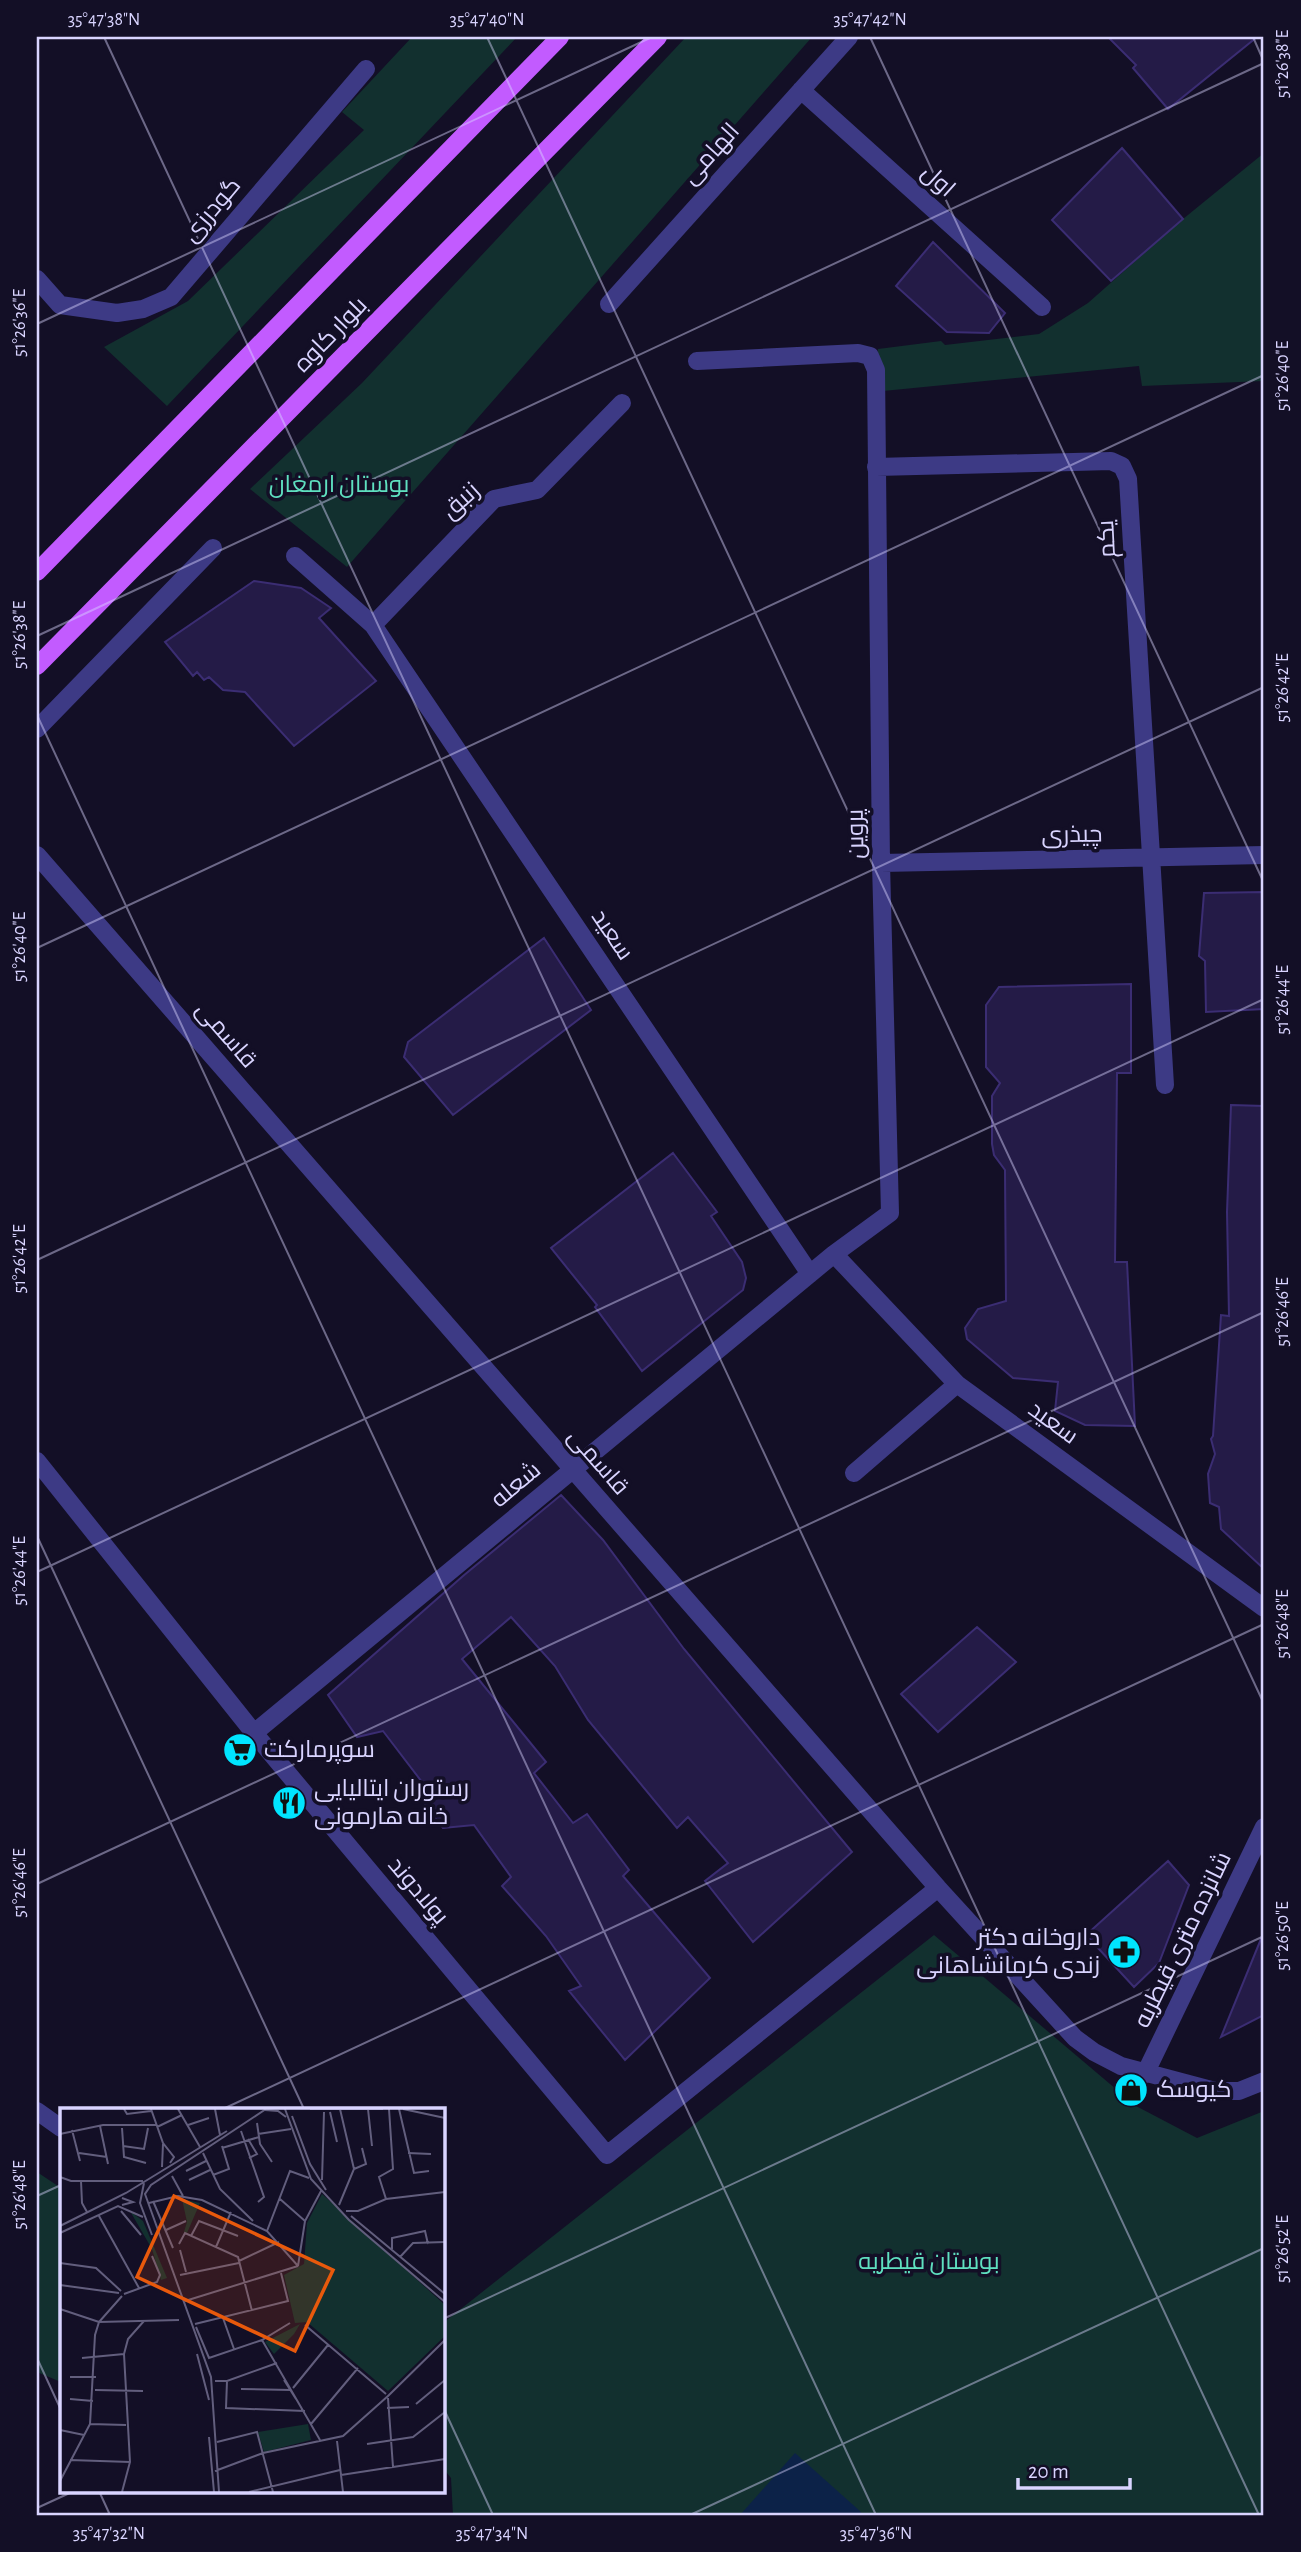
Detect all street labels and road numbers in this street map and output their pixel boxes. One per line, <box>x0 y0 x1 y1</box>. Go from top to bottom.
street label: الهامی <box>678 119 745 190</box>
street label: اول <box>916 160 959 203</box>
street label: گودرزی <box>178 173 246 247</box>
street label: بلوار کاوه <box>290 293 372 377</box>
street label: زنبق <box>438 478 486 525</box>
street label: یکم <box>1094 519 1123 559</box>
street label: پروین <box>844 808 871 859</box>
street label: چیذری <box>1041 822 1103 851</box>
street label: سعید <box>587 905 637 965</box>
street label: قاسمی <box>190 997 261 1073</box>
street label: سعید <box>1024 1397 1082 1449</box>
street label: قاسمی <box>562 1424 633 1500</box>
street label: شعله <box>486 1457 545 1512</box>
street label: شانزده متری قیطریه <box>1129 1848 1237 2032</box>
street label: پولادوند <box>381 1853 453 1932</box>

